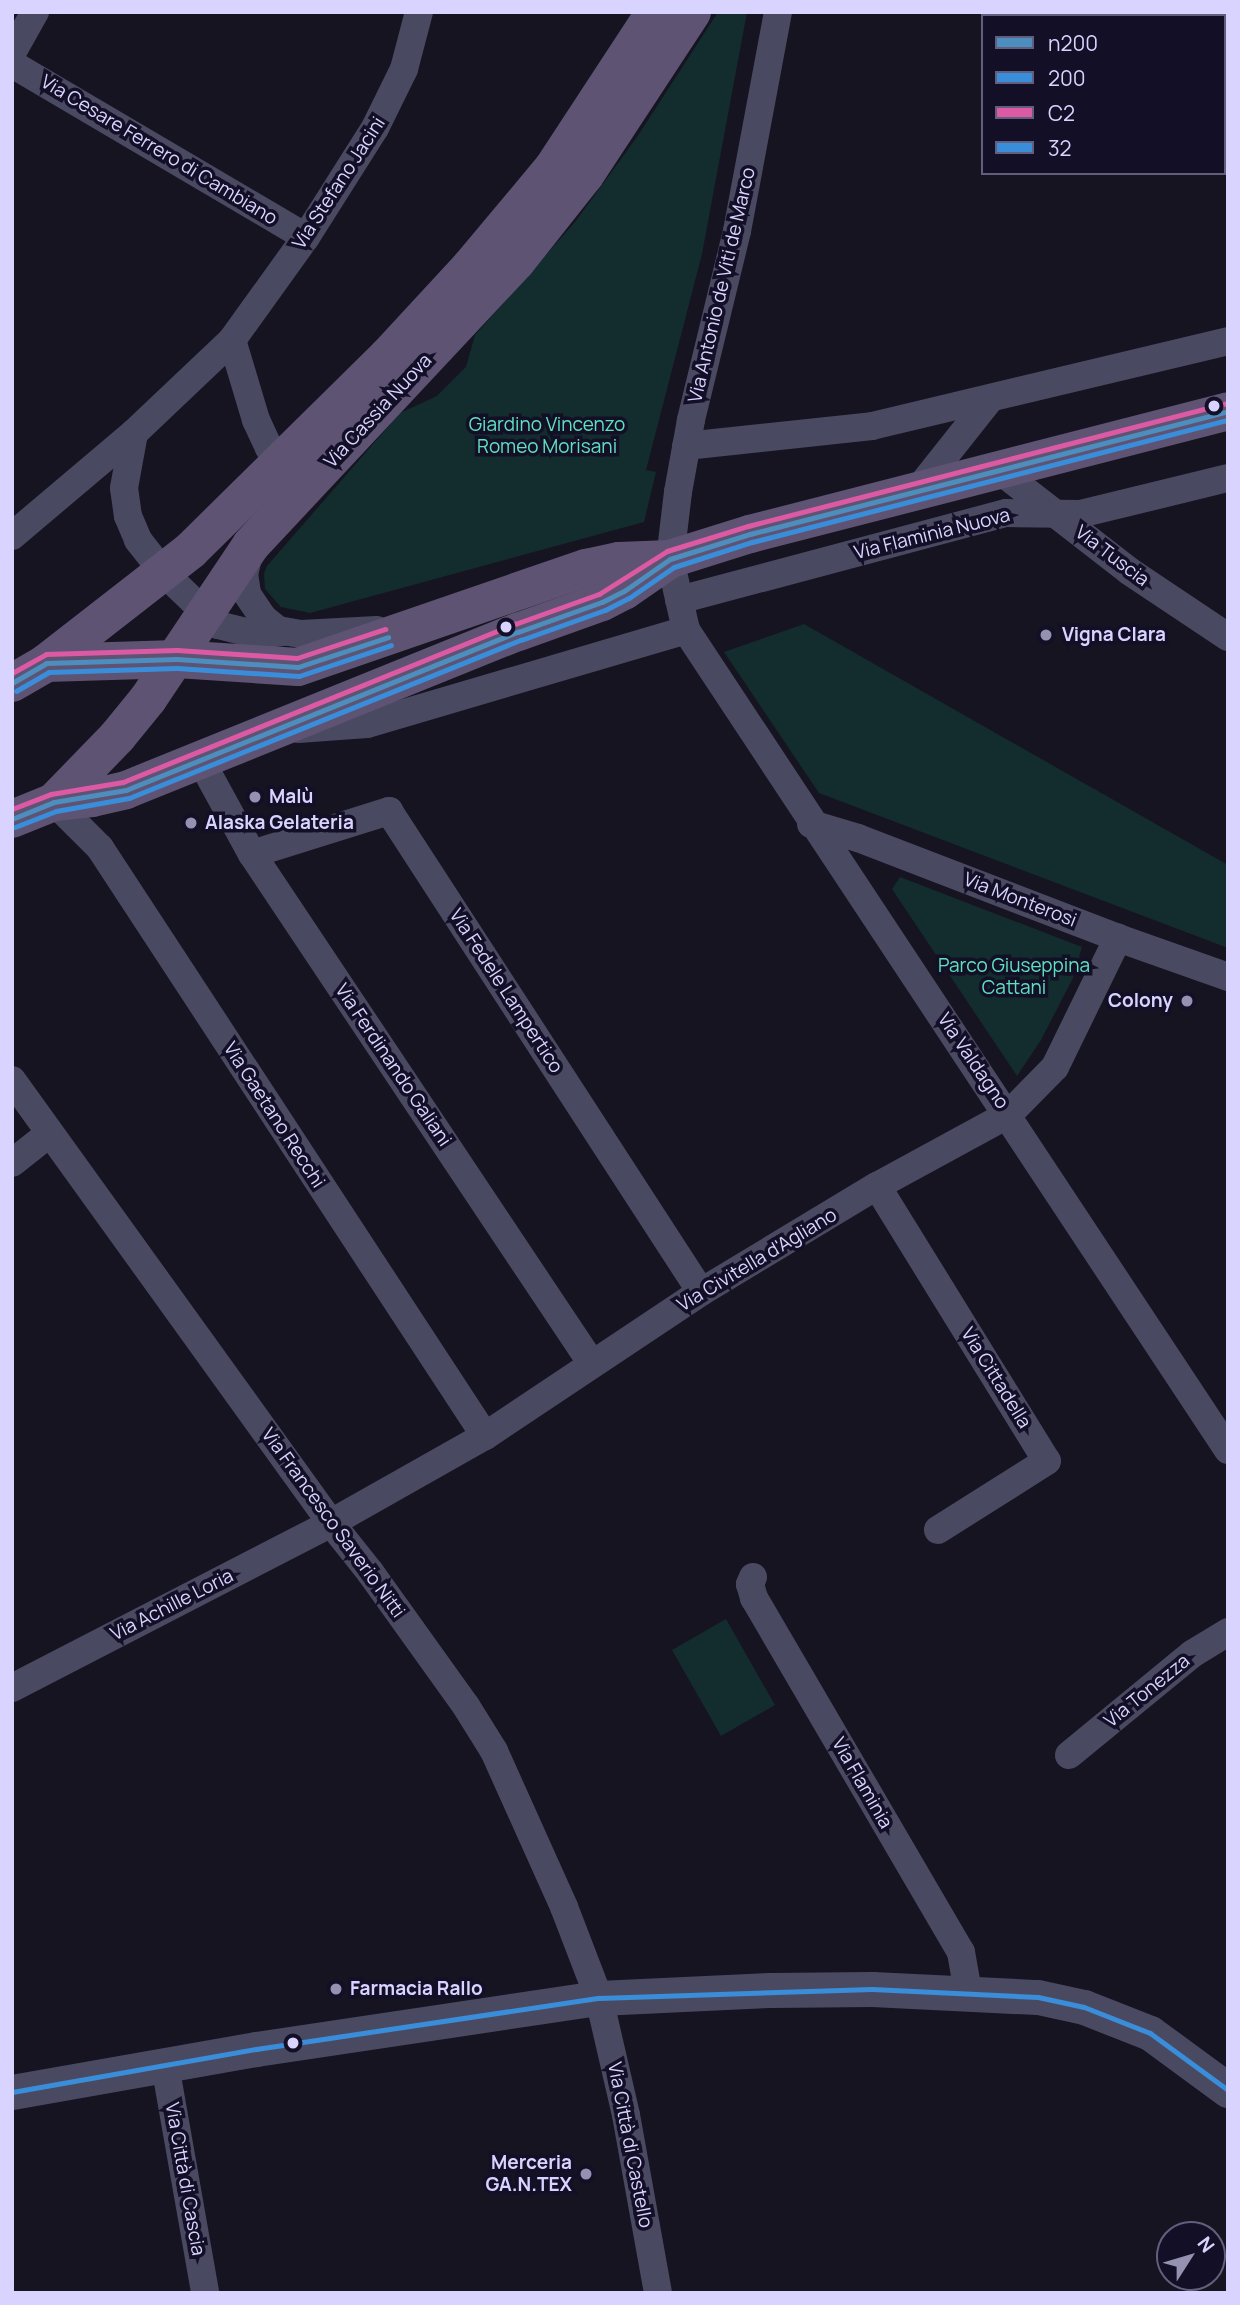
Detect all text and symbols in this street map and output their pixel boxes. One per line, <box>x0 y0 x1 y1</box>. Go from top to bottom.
legend <box>981 14 1226 175</box>
text: n200 <box>1048 29 1098 57</box>
text: 200 <box>1048 64 1086 92</box>
street label: Via Cesare Ferrero di Cambiano <box>37 70 281 230</box>
text: C2 <box>1048 99 1075 127</box>
street label: Via Stefano Jacini <box>288 113 390 253</box>
text: 32 <box>1048 134 1072 162</box>
street label: Via Antonio de Viti de Marco <box>684 165 760 405</box>
street label: Via Cassia Nuova <box>319 349 437 473</box>
unlabelled marker <box>1207 399 1221 413</box>
park label: Giardino Vincenzo Romeo Morisani <box>469 414 625 458</box>
street label: Via Flaminia Nuova <box>852 504 1012 564</box>
street label: Via Tuscia <box>1071 521 1153 591</box>
unlabelled marker <box>499 620 513 634</box>
place label: Vigna Clara <box>1062 624 1166 646</box>
marker: Vigna Clara <box>1036 625 1056 645</box>
place label: Malù <box>269 786 313 808</box>
marker: Malù <box>247 789 263 805</box>
place label: Alaska Gelateria <box>205 812 354 834</box>
marker: Alaska Gelateria <box>183 815 199 831</box>
street label: Via Monterosi <box>960 868 1080 932</box>
street label: Via Fedele Lampertico <box>444 905 568 1077</box>
park label: Parco Giuseppina Cattani <box>938 955 1090 999</box>
street label: Via Ferdinando Galiani <box>330 979 456 1151</box>
place label: Colony <box>1108 990 1173 1012</box>
marker: Colony <box>1179 993 1195 1009</box>
street label: Via Valdagno <box>933 1009 1013 1113</box>
street label: Via Gaetano Recchi <box>218 1038 330 1192</box>
street label: Via Civitella d'Agliano <box>673 1203 841 1317</box>
street label: Via Cittadella <box>956 1323 1036 1433</box>
street label: Via Francesco Saverio Nitti <box>257 1424 409 1622</box>
street label: Via Achille Loria <box>107 1564 237 1646</box>
street label: Via Tonezza <box>1100 1650 1194 1732</box>
street label: Via Flaminia <box>827 1733 897 1833</box>
place label: Farmacia Rallo <box>350 1978 483 2000</box>
marker: Farmacia Rallo <box>328 1981 344 1997</box>
unlabelled marker <box>286 2036 300 2050</box>
street label: Via Città di Castello <box>603 2060 657 2230</box>
street label: Via Città di Cascia <box>160 2101 210 2257</box>
place label: Merceria GA.N.TEX <box>485 2152 572 2196</box>
marker: Merceria GA.N.TEX <box>578 2166 594 2182</box>
north arrow <box>1156 2221 1226 2291</box>
text: N <box>1192 2231 1221 2258</box>

